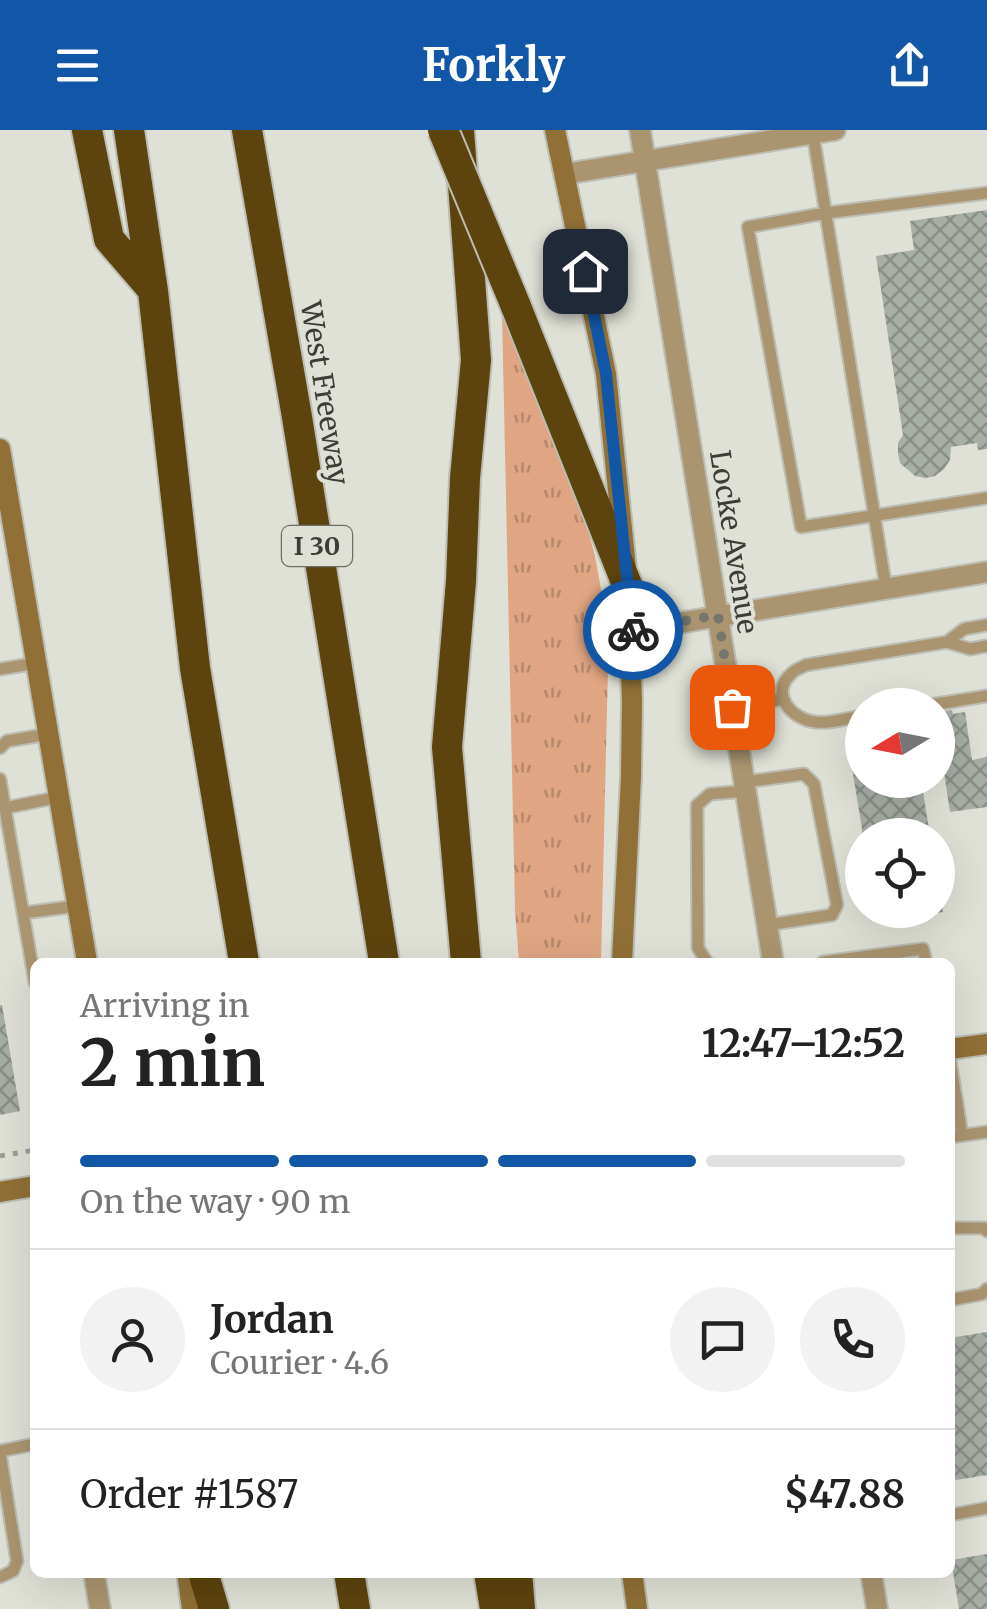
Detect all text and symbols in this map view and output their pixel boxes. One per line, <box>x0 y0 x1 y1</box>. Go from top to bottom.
text: Forkly <box>422 37 565 93</box>
icon: menu <box>50 38 105 93</box>
icon: share <box>882 38 937 93</box>
pin <box>543 229 628 314</box>
icon: home <box>558 244 613 299</box>
street label: West Freeway <box>293 298 357 488</box>
street label: Locke Avenue <box>702 448 766 636</box>
road number: I 30 <box>282 526 352 566</box>
courier <box>583 580 683 680</box>
icon: bike <box>606 603 661 658</box>
pin <box>690 665 775 750</box>
icon: bag <box>705 680 760 735</box>
north arrow <box>845 688 955 798</box>
map controls <box>845 688 955 928</box>
button: locate <box>845 818 955 928</box>
text: Arriving in <box>80 986 249 1026</box>
text: 12:47–12:52 <box>702 1020 905 1067</box>
text: 2 min <box>80 1022 265 1104</box>
text: On the way · 90 m <box>80 1182 350 1222</box>
button: person <box>80 1287 185 1392</box>
button: chat <box>670 1287 775 1392</box>
button: phone <box>800 1287 905 1392</box>
text: Jordan <box>210 1296 334 1343</box>
text: Courier · 4.6 <box>210 1343 389 1383</box>
text: Order #1587 <box>80 1471 298 1518</box>
text: $47.88 <box>784 1471 905 1518</box>

